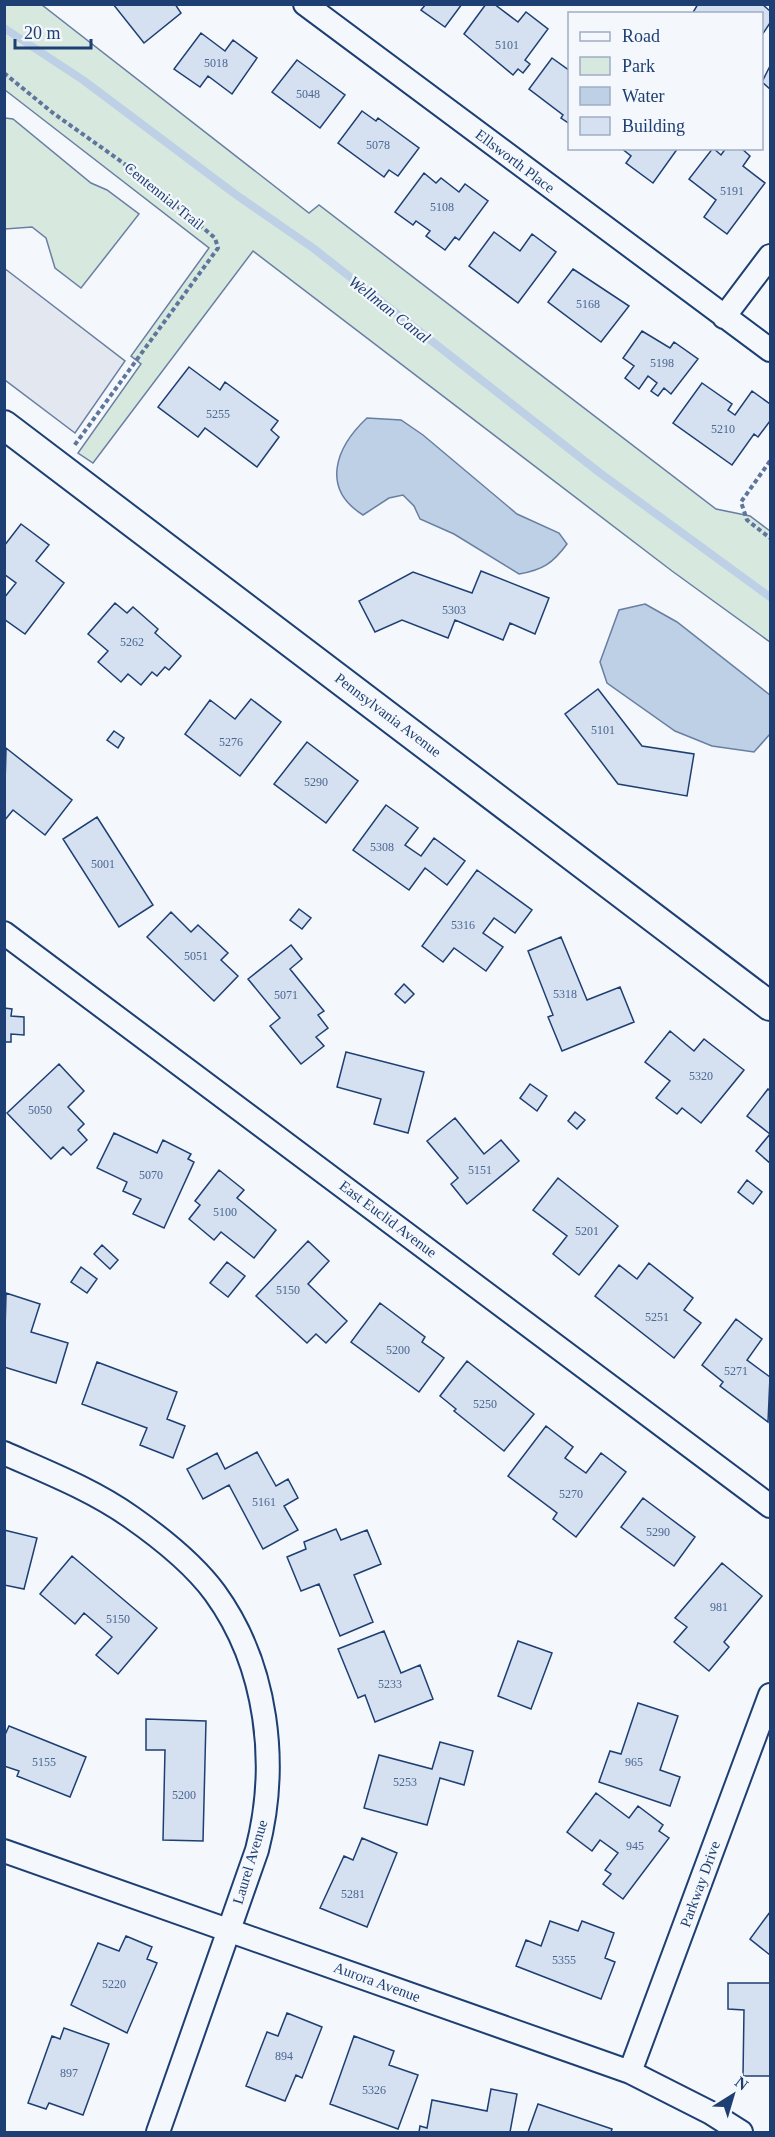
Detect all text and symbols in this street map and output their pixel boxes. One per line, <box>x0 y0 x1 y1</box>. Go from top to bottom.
scale bar <box>15 12 92 50</box>
legend <box>568 12 763 150</box>
text: 20 m <box>24 23 61 43</box>
text: Road <box>622 26 660 46</box>
house number: 5101 <box>495 38 519 52</box>
house number: 5018 <box>204 56 228 70</box>
text: Park <box>622 56 655 76</box>
text: Water <box>622 86 665 106</box>
house number: 5048 <box>296 87 320 101</box>
text: Building <box>622 116 685 136</box>
street label: Ellsworth Place <box>472 126 558 196</box>
house number: 5078 <box>366 138 390 152</box>
street label: Centennial Trail <box>121 159 207 233</box>
house number: 5191 <box>720 184 744 198</box>
house number: 5108 <box>430 200 454 214</box>
water label: Wellman Canal <box>346 272 434 347</box>
house number: 5168 <box>576 297 600 311</box>
house number: 5198 <box>650 356 674 370</box>
house number: 5255 <box>206 407 230 421</box>
house number: 5210 <box>711 422 735 436</box>
house number: 5303 <box>442 603 466 617</box>
house number: 5262 <box>120 635 144 649</box>
street label: Pennsylvania Avenue <box>332 670 444 760</box>
house number: 5101 <box>591 723 615 737</box>
house number: 5276 <box>219 735 243 749</box>
house number: 5290 <box>304 775 328 789</box>
house number: 5308 <box>370 840 394 854</box>
house number: 5001 <box>91 857 115 871</box>
house number: 5316 <box>451 918 475 932</box>
house number: 5051 <box>184 949 208 963</box>
house number: 5318 <box>553 987 577 1001</box>
house number: 5071 <box>274 988 298 1002</box>
house number: 5320 <box>689 1069 713 1083</box>
house number: 5050 <box>28 1103 52 1117</box>
house number: 5151 <box>468 1163 492 1177</box>
house number: 5070 <box>139 1168 163 1182</box>
street label: East Euclid Avenue <box>336 1177 440 1261</box>
house number: 5100 <box>213 1205 237 1219</box>
house number: 5201 <box>575 1224 599 1238</box>
house number: 5150 <box>276 1283 300 1297</box>
house number: 5251 <box>645 1310 669 1324</box>
house number: 5200 <box>386 1343 410 1357</box>
house number: 5271 <box>724 1364 748 1378</box>
house number: 5250 <box>473 1397 497 1411</box>
house number: 5270 <box>559 1487 583 1501</box>
house number: 5161 <box>252 1495 276 1509</box>
house number: 5290 <box>646 1525 670 1539</box>
house number: 981 <box>710 1600 728 1614</box>
house number: 5150 <box>106 1612 130 1626</box>
house number: 5233 <box>378 1677 402 1691</box>
house number: 5155 <box>32 1755 56 1769</box>
house number: 965 <box>625 1755 643 1769</box>
house number: 5253 <box>393 1775 417 1789</box>
house number: 5200 <box>172 1788 196 1802</box>
street label: Laurel Avenue <box>230 1817 271 1906</box>
street label: Parkway Drive <box>677 1838 723 1929</box>
house number: 945 <box>626 1839 644 1853</box>
house number: 5281 <box>341 1887 365 1901</box>
house number: 5355 <box>552 1953 576 1967</box>
street label: Aurora Avenue <box>332 1959 423 2005</box>
house number: 5220 <box>102 1977 126 1991</box>
house number: 894 <box>275 2049 293 2063</box>
north arrow <box>703 2065 763 2125</box>
house number: 897 <box>60 2066 78 2080</box>
text: N <box>732 2073 752 2094</box>
house number: 5326 <box>362 2083 386 2097</box>

